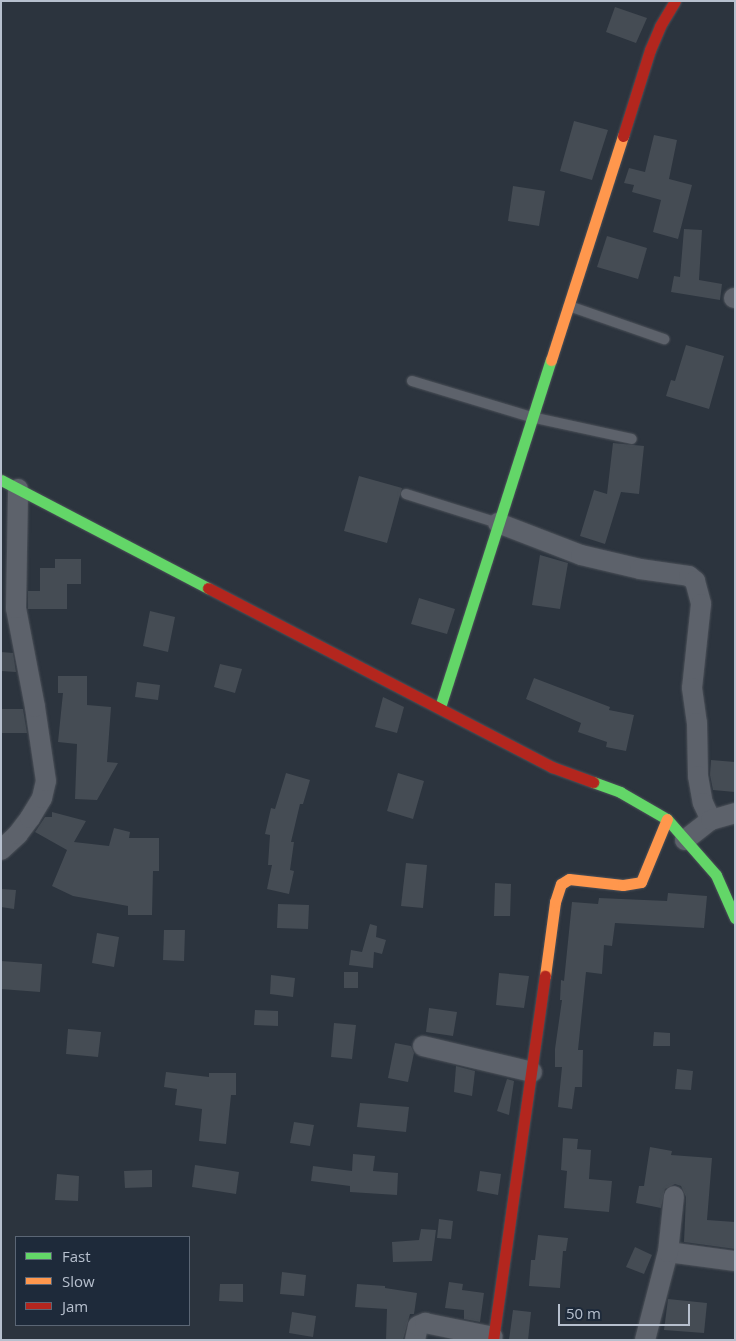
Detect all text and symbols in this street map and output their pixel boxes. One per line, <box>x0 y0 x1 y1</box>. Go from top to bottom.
legend <box>15 1236 190 1326</box>
text: Fast <box>62 1246 91 1266</box>
text: Slow <box>62 1271 95 1291</box>
scale bar <box>561 1294 694 1326</box>
text: Jam <box>62 1296 88 1316</box>
text: 50 m <box>566 1303 601 1323</box>

